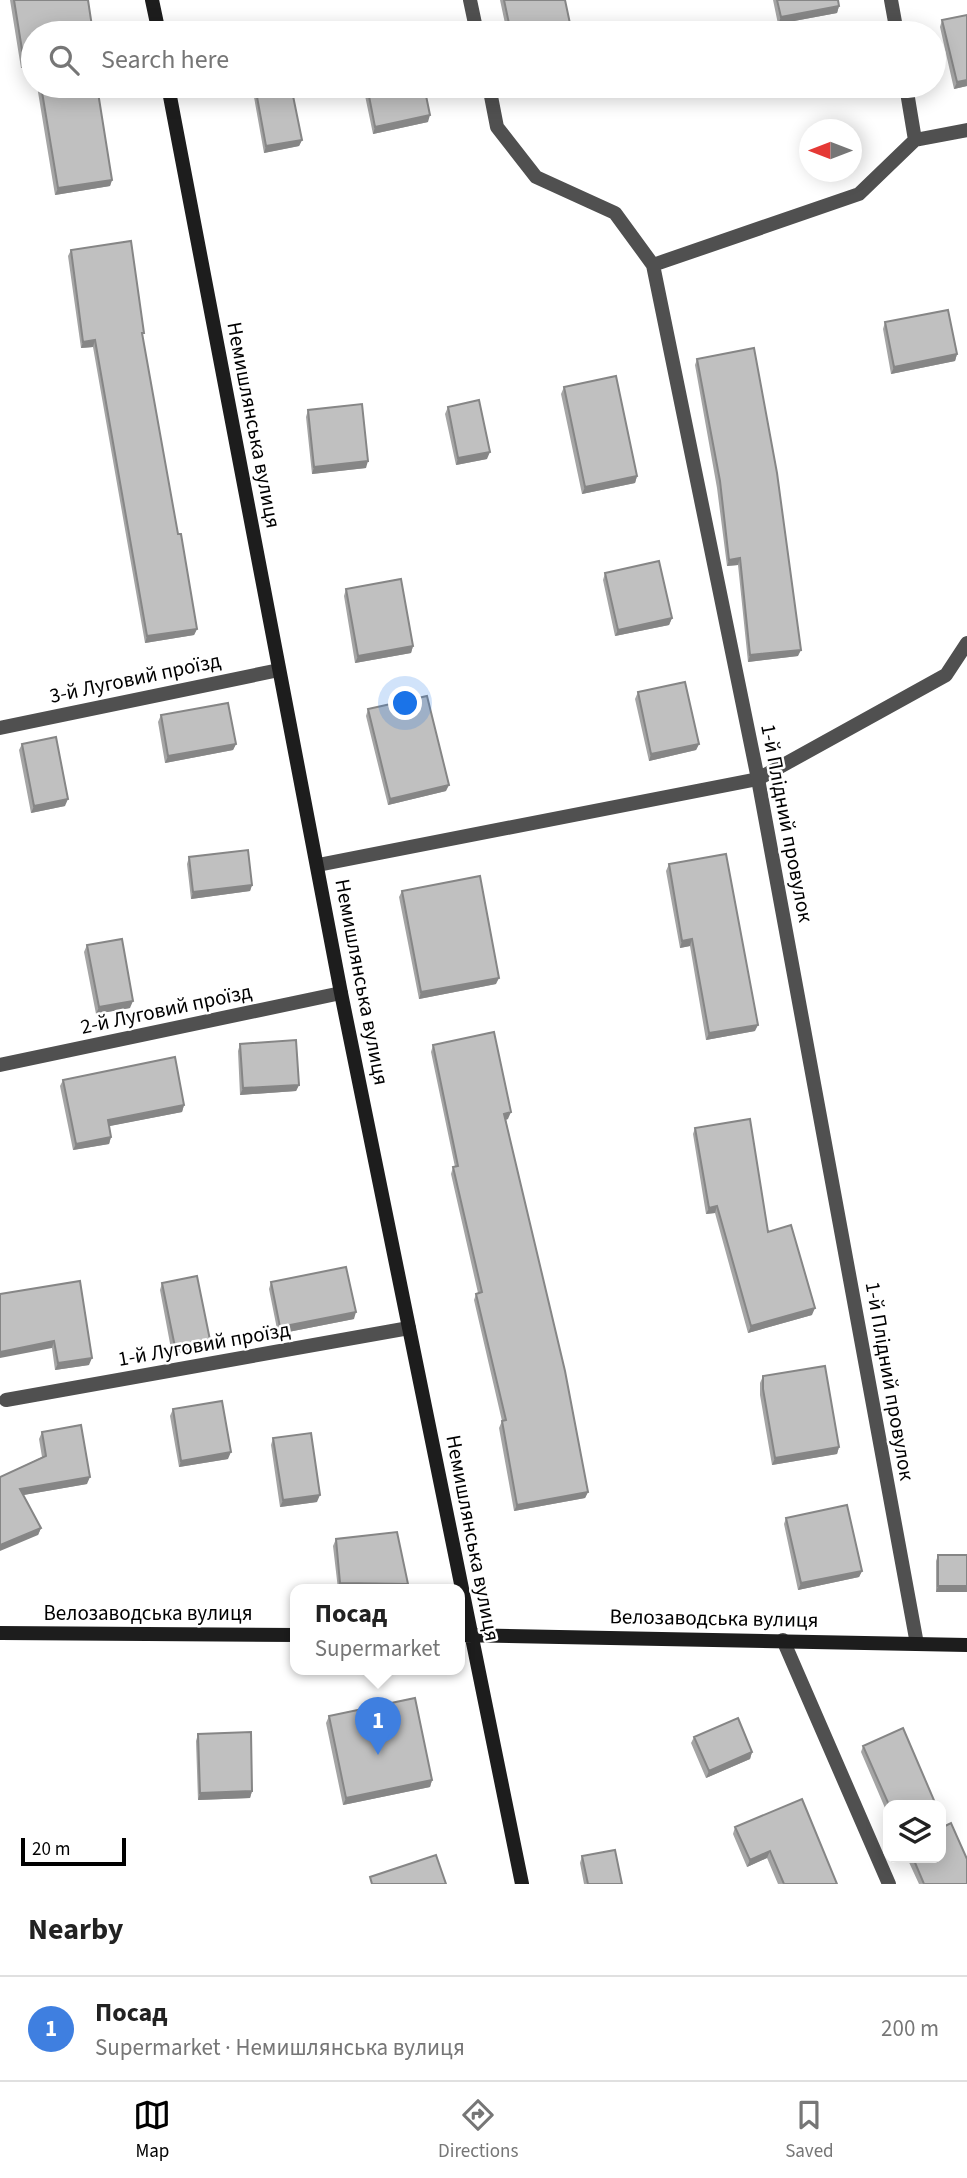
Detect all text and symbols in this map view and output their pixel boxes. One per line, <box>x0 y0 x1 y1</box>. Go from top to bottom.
search box <box>21 21 946 98</box>
icon: search <box>45 41 83 79</box>
text: Search here <box>101 41 229 78</box>
north arrow <box>799 119 862 182</box>
street label: Немишлянська вулиця <box>219 319 289 531</box>
street label: 3-й Луговий проїзд <box>47 645 223 711</box>
your location <box>388 686 422 720</box>
street label: 1-й Плідний провулок <box>753 721 821 925</box>
street label: Немишлянська вулиця <box>327 876 397 1088</box>
street label: 2-й Луговий проїзд <box>78 976 254 1042</box>
street label: 1-й Плідний провулок <box>858 1279 922 1483</box>
street label: 1-й Луговий проїзд <box>116 1314 292 1374</box>
street label: Немишлянська вулиця <box>438 1432 508 1644</box>
popup <box>290 1584 465 1675</box>
text: Посад <box>315 1595 387 1632</box>
street label: Велозаводська вулиця <box>44 1598 252 1628</box>
street label: Велозаводська вулиця <box>609 1601 819 1635</box>
text: Supermarket <box>315 1632 440 1665</box>
pin: 1 <box>355 1697 401 1755</box>
map controls <box>883 1800 946 1863</box>
button: layers <box>883 1800 946 1863</box>
scale bar <box>21 1835 126 1867</box>
text: 20 m <box>32 1836 70 1863</box>
text: Nearby <box>28 1908 123 1951</box>
text: Посад <box>95 1994 167 2031</box>
text: 1 <box>45 2012 57 2045</box>
text: 200 m <box>881 2012 939 2045</box>
text: Supermarket · Немишлянська вулиця <box>95 2031 465 2064</box>
tab: Map <box>133 2096 171 2165</box>
tab: Directions <box>438 2096 518 2165</box>
tab: Saved <box>785 2096 834 2165</box>

